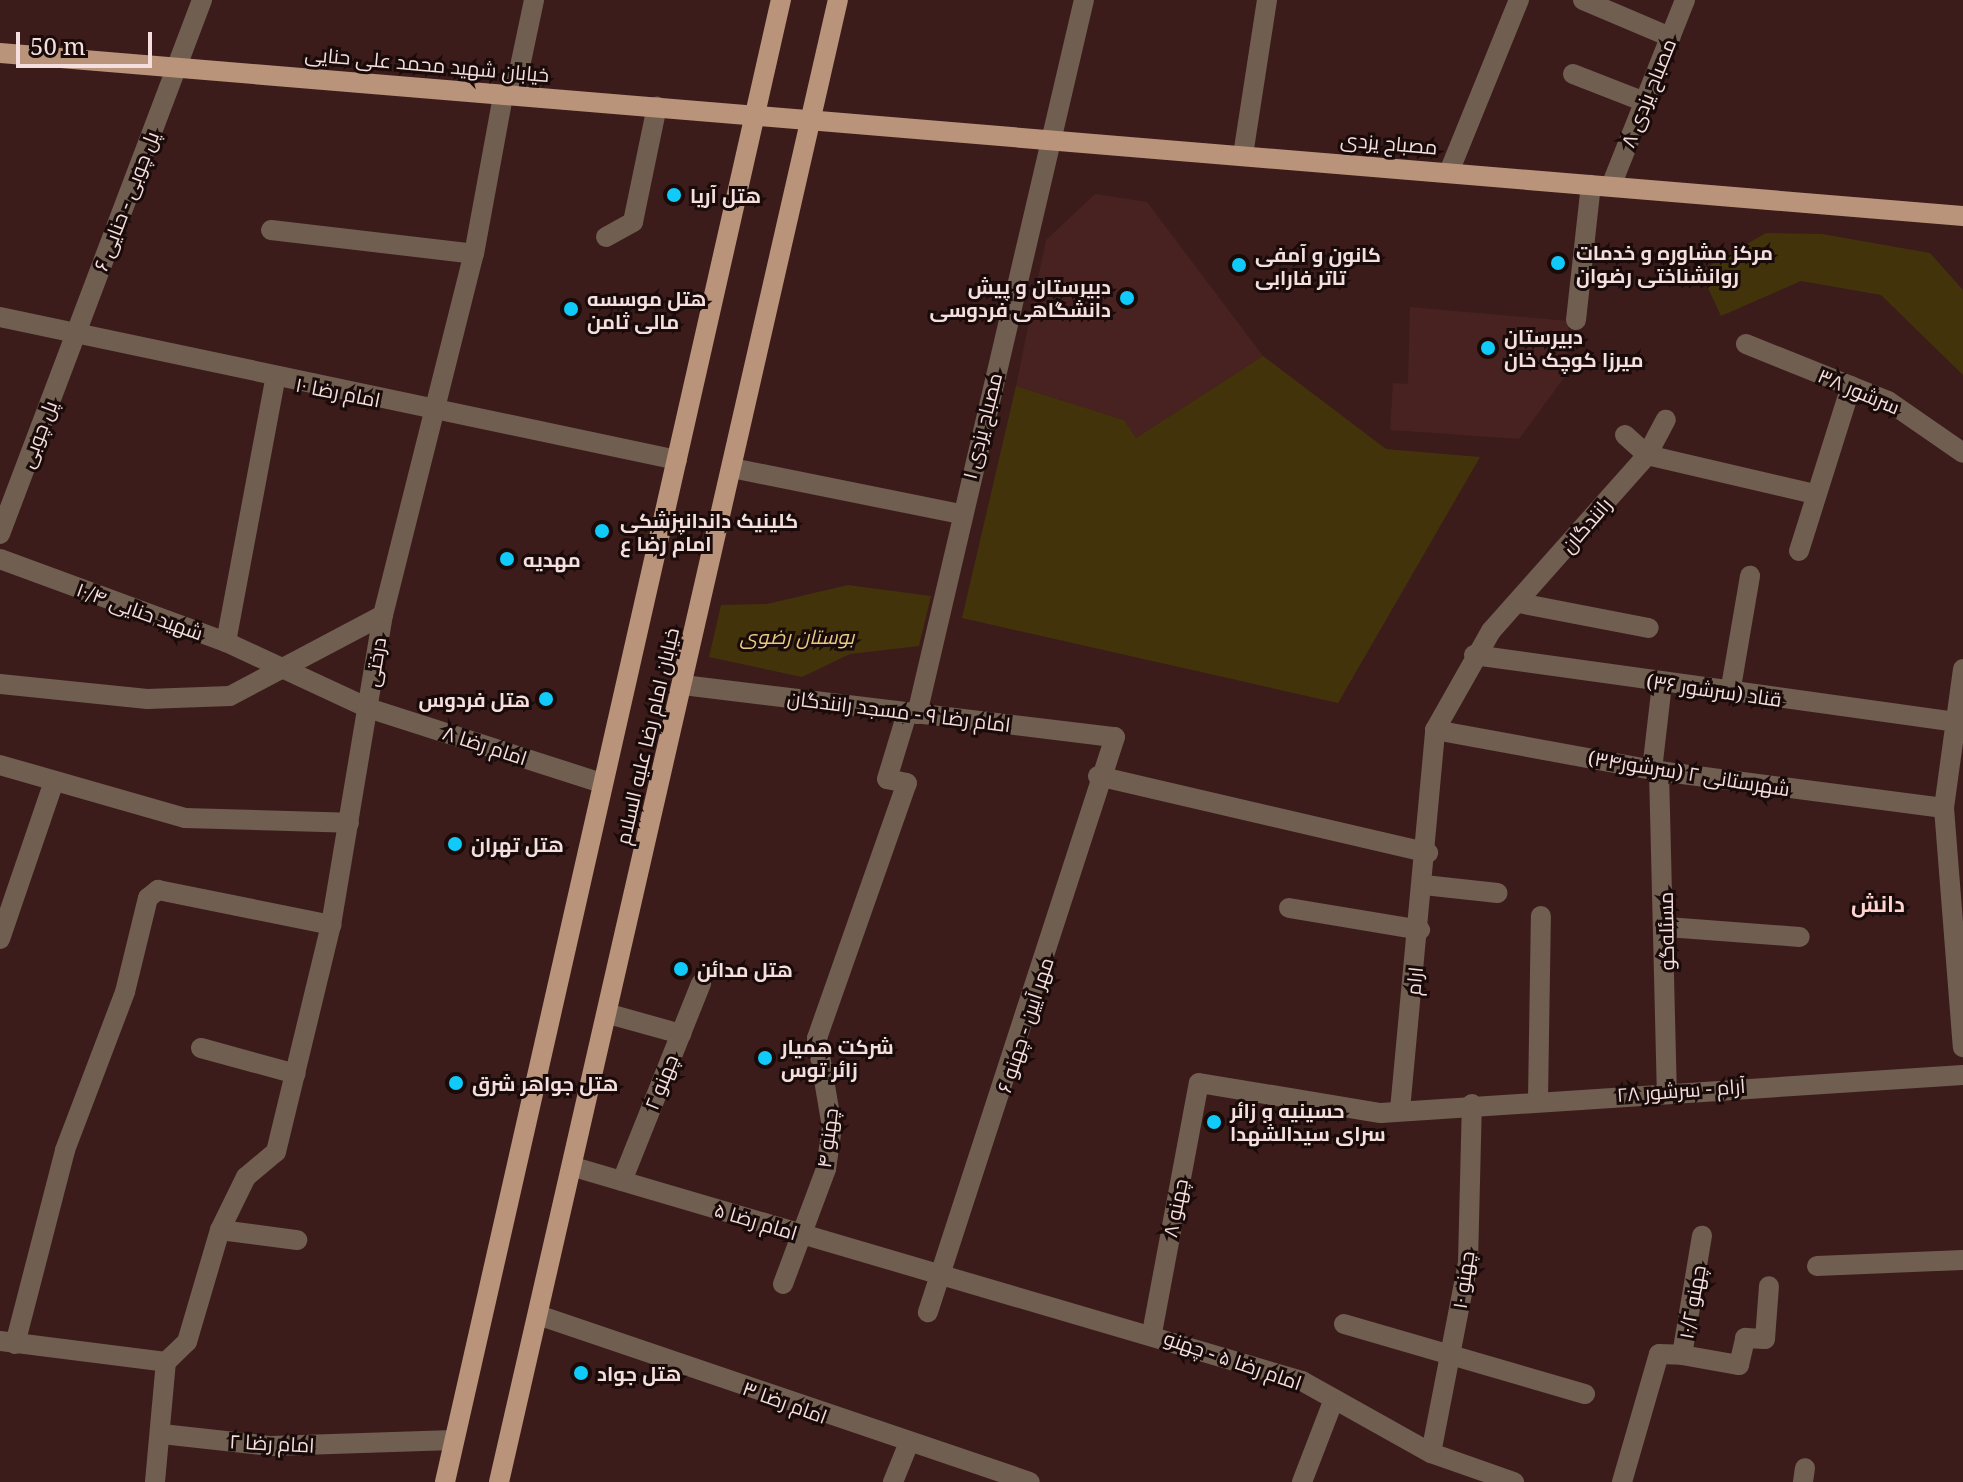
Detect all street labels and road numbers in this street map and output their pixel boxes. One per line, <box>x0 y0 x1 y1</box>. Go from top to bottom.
street label: مصباح یزدی ۸ <box>1615 35 1681 151</box>
street label: خیابان شهید محمد علی حنایی <box>304 41 550 87</box>
street label: مصباح یزدی <box>1339 127 1439 159</box>
street label: پل چوبی - حنایی ۶ <box>88 128 164 274</box>
street label: سرشور ۳۸ <box>1814 363 1904 419</box>
street label: مصباح یزدی ۱ <box>957 370 1007 482</box>
street label: امام رضا ۱۰ <box>294 372 382 412</box>
street label: پل چوبی <box>14 397 62 471</box>
street label: رانندگان <box>1556 492 1616 558</box>
street label: شهید حنایی ۱۰/۴ <box>73 577 207 645</box>
street label: خیابان امام رضا علیه السلام <box>610 625 684 847</box>
street label: درختی <box>359 636 391 688</box>
street label: قناد (سرشور ۳۶) <box>1645 669 1783 711</box>
street label: امام رضا ۹ - مسجد رانندگان <box>786 685 1012 737</box>
street label: امام رضا ۸ <box>440 720 530 770</box>
street label: شهرستانی ۲ (سرشور۳۴) <box>1586 745 1792 801</box>
street label: مسئله‌گو <box>1653 891 1679 971</box>
street label: مهر آیین - چهنو ۶ <box>992 954 1058 1096</box>
street label: ارام <box>1401 966 1427 996</box>
street label: چهنو ۲ <box>639 1051 683 1113</box>
street label: آرام - سرشور ۲۸ <box>1616 1074 1746 1106</box>
street label: چهنو ۴ <box>811 1107 843 1169</box>
street label: چهنو ۸ <box>1158 1177 1192 1239</box>
street label: امام رضا ۵ <box>712 1197 800 1245</box>
street label: چهنو ۱۰ <box>1447 1250 1479 1310</box>
street label: چهنو ۱۰/۲ <box>1674 1263 1710 1341</box>
street label: امام رضا ۵ - چهنو <box>1161 1325 1305 1395</box>
street label: امام رضا ۳ <box>739 1376 831 1428</box>
street label: امام رضا ۲ <box>229 1429 315 1457</box>

